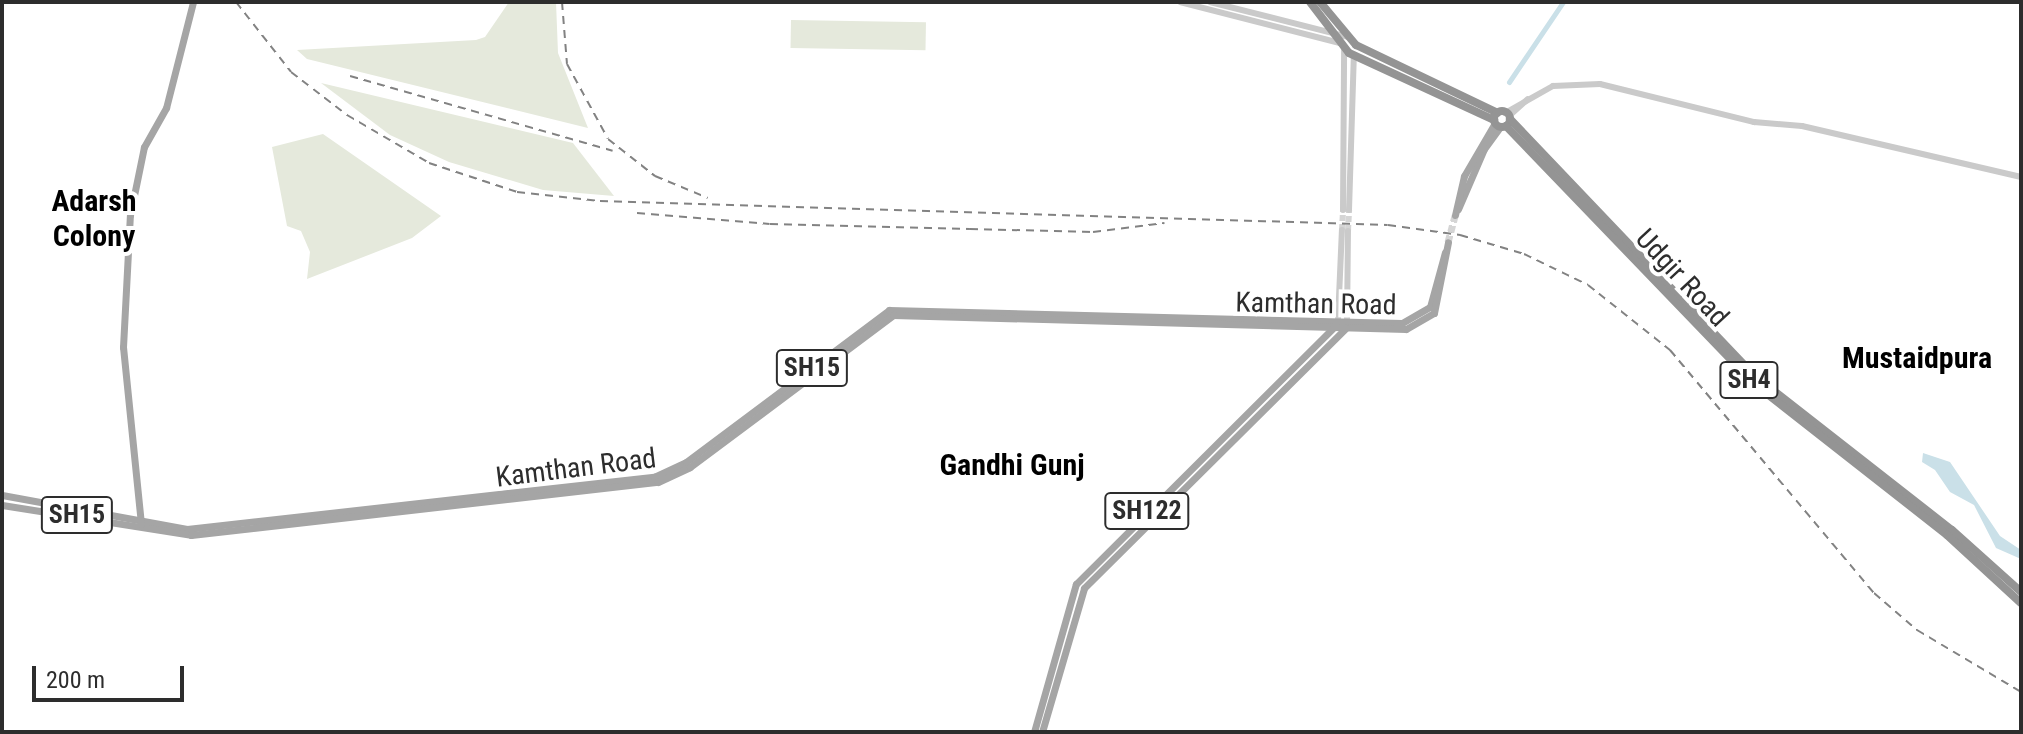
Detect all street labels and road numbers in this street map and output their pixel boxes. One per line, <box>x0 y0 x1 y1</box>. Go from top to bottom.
street label: Udgir Road <box>1628 222 1736 334</box>
street label: Kamthan Road <box>1235 286 1397 322</box>
road number: SH15 <box>774 346 850 390</box>
road number: SH4 <box>1719 358 1779 402</box>
street label: Kamthan Road <box>494 442 658 494</box>
road number: SH122 <box>1103 489 1191 533</box>
road number: SH15 <box>39 493 115 537</box>

